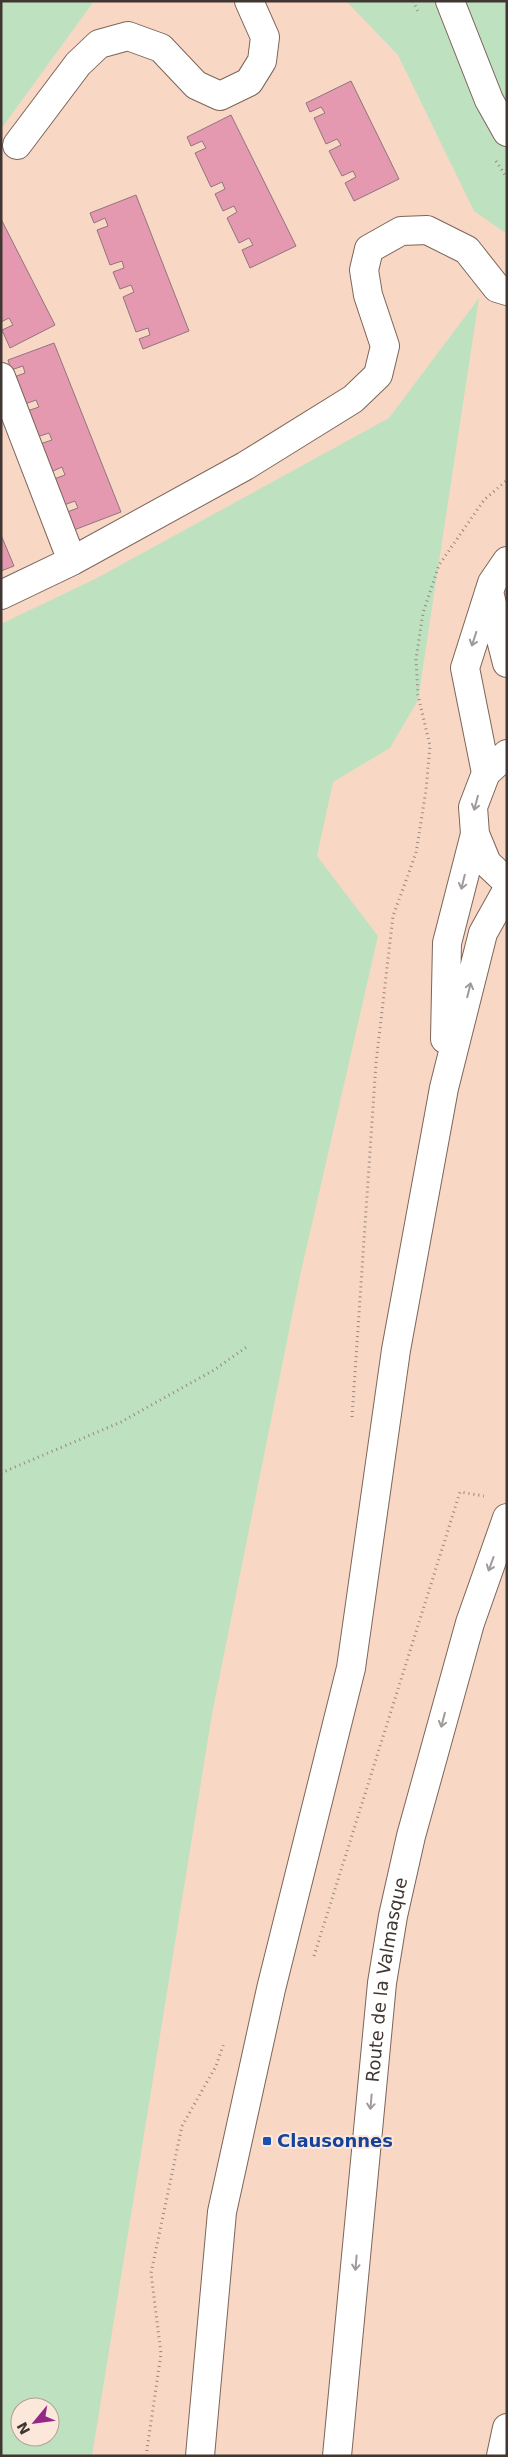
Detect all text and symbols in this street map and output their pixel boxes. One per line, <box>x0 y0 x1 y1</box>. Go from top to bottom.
one-way arrow <box>469 631 478 646</box>
one-way arrow <box>471 795 480 811</box>
one-way arrow <box>458 873 467 889</box>
one-way arrow <box>464 982 474 998</box>
one-way arrow <box>486 1556 495 1572</box>
one-way arrow <box>438 1711 448 1727</box>
street label: Route de la Valmasque <box>362 1875 411 2083</box>
one-way arrow <box>366 2093 376 2109</box>
place label: Clausonnes <box>277 2130 393 2151</box>
marker: Clausonnes <box>261 2135 273 2147</box>
one-way arrow <box>351 2255 361 2271</box>
north arrow <box>10 2397 60 2447</box>
text: N <box>14 2419 33 2437</box>

